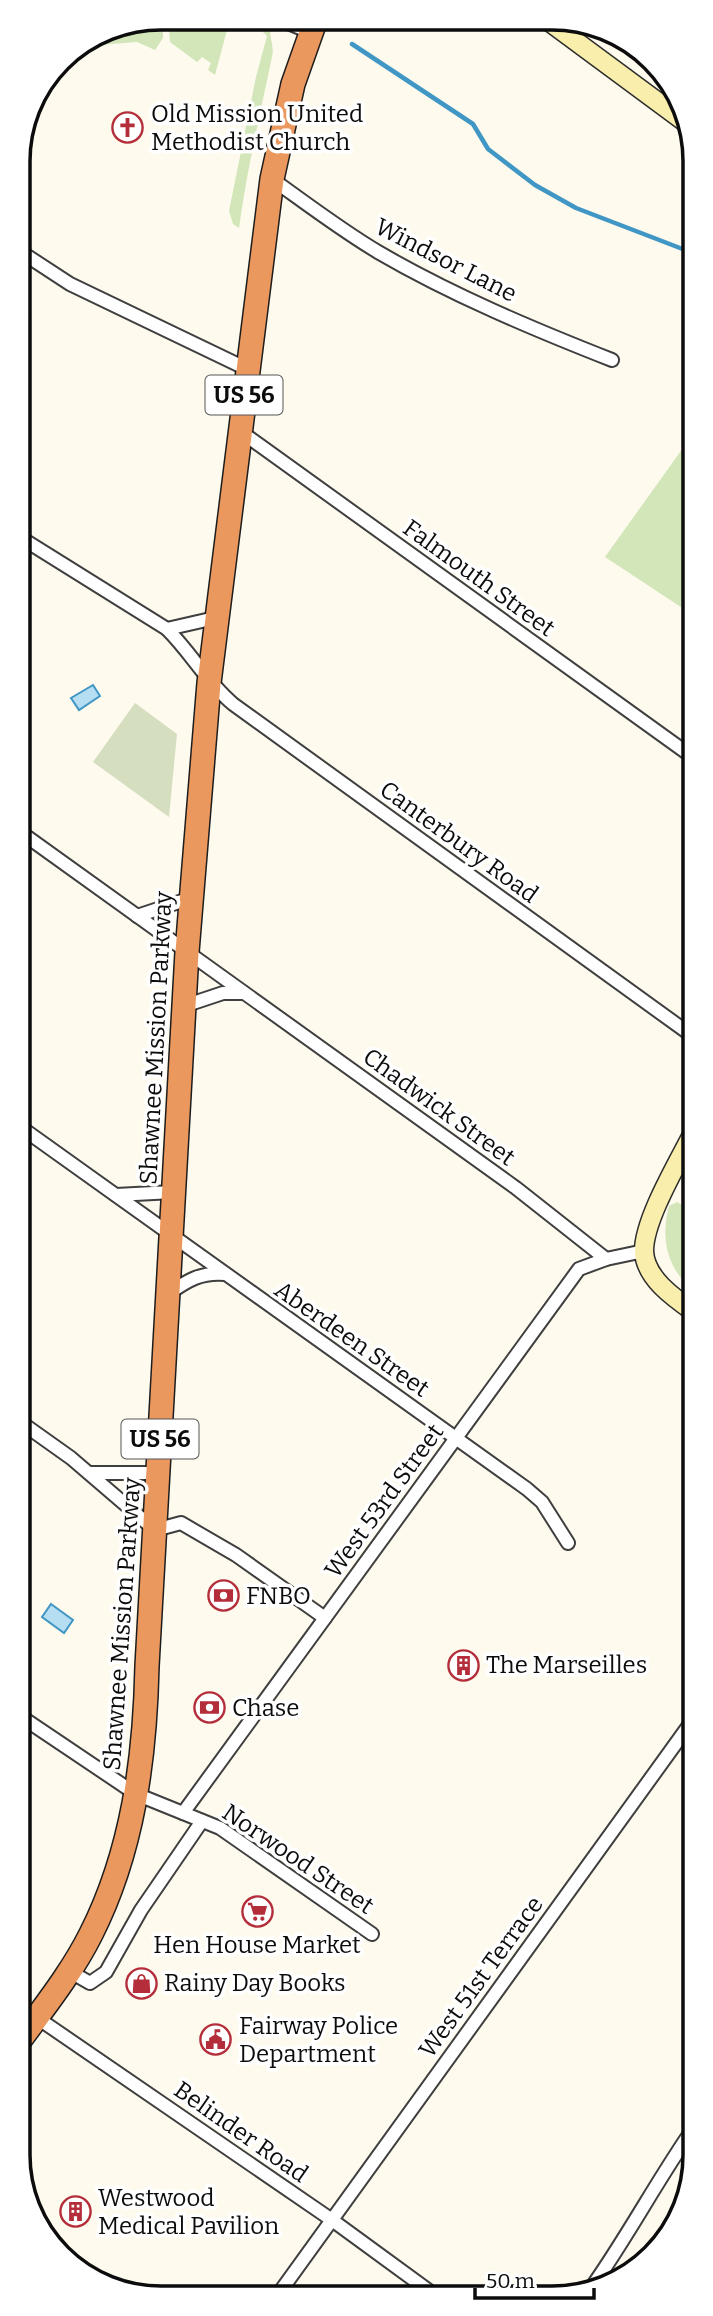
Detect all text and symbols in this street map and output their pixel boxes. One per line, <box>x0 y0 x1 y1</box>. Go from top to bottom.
place label: Old Mission United Methodist Church <box>151 100 363 156</box>
church icon: Old Mission United Methodist Church <box>111 111 145 145</box>
street label: Windsor Lane <box>371 212 521 308</box>
road number: US 56 <box>205 376 282 414</box>
street label: Falmouth Street <box>398 514 560 643</box>
street label: Canterbury Road <box>374 775 544 909</box>
street label: Shawnee Mission Parkway <box>134 890 178 1185</box>
street label: Chadwick Street <box>358 1043 521 1172</box>
street label: Aberdeen Street <box>269 1275 435 1403</box>
street label: West 53rd Street <box>319 1418 449 1583</box>
road number: US 56 <box>122 1420 198 1458</box>
street label: Shawnee Mission Parkway <box>98 1476 146 1771</box>
bank icon: FNBO <box>206 1579 240 1613</box>
place label: FNBO <box>246 1582 311 1610</box>
building icon: The Marseilles <box>446 1648 480 1682</box>
place label: The Marseilles <box>486 1651 647 1679</box>
bank icon: Chase <box>192 1691 226 1725</box>
place label: Chase <box>232 1694 299 1722</box>
street label: Norwood Street <box>217 1798 379 1920</box>
street label: West 51st Terrace <box>413 1891 549 2063</box>
supermarket icon: Hen House Market <box>240 1894 274 1928</box>
place label: Hen House Market <box>153 1931 361 1959</box>
shop icon: Rainy Day Books <box>124 1966 158 2000</box>
place label: Rainy Day Books <box>164 1969 345 1997</box>
place label: Fairway Police Department <box>239 2012 398 2068</box>
public building icon: Fairway Police Department <box>199 2023 233 2057</box>
street label: Belinder Road <box>169 2076 313 2188</box>
place label: Westwood Medical Pavilion <box>98 2184 279 2240</box>
building icon: Westwood Medical Pavilion <box>58 2195 92 2229</box>
scale bar <box>475 2256 594 2300</box>
text: 50 m <box>486 2268 535 2294</box>

